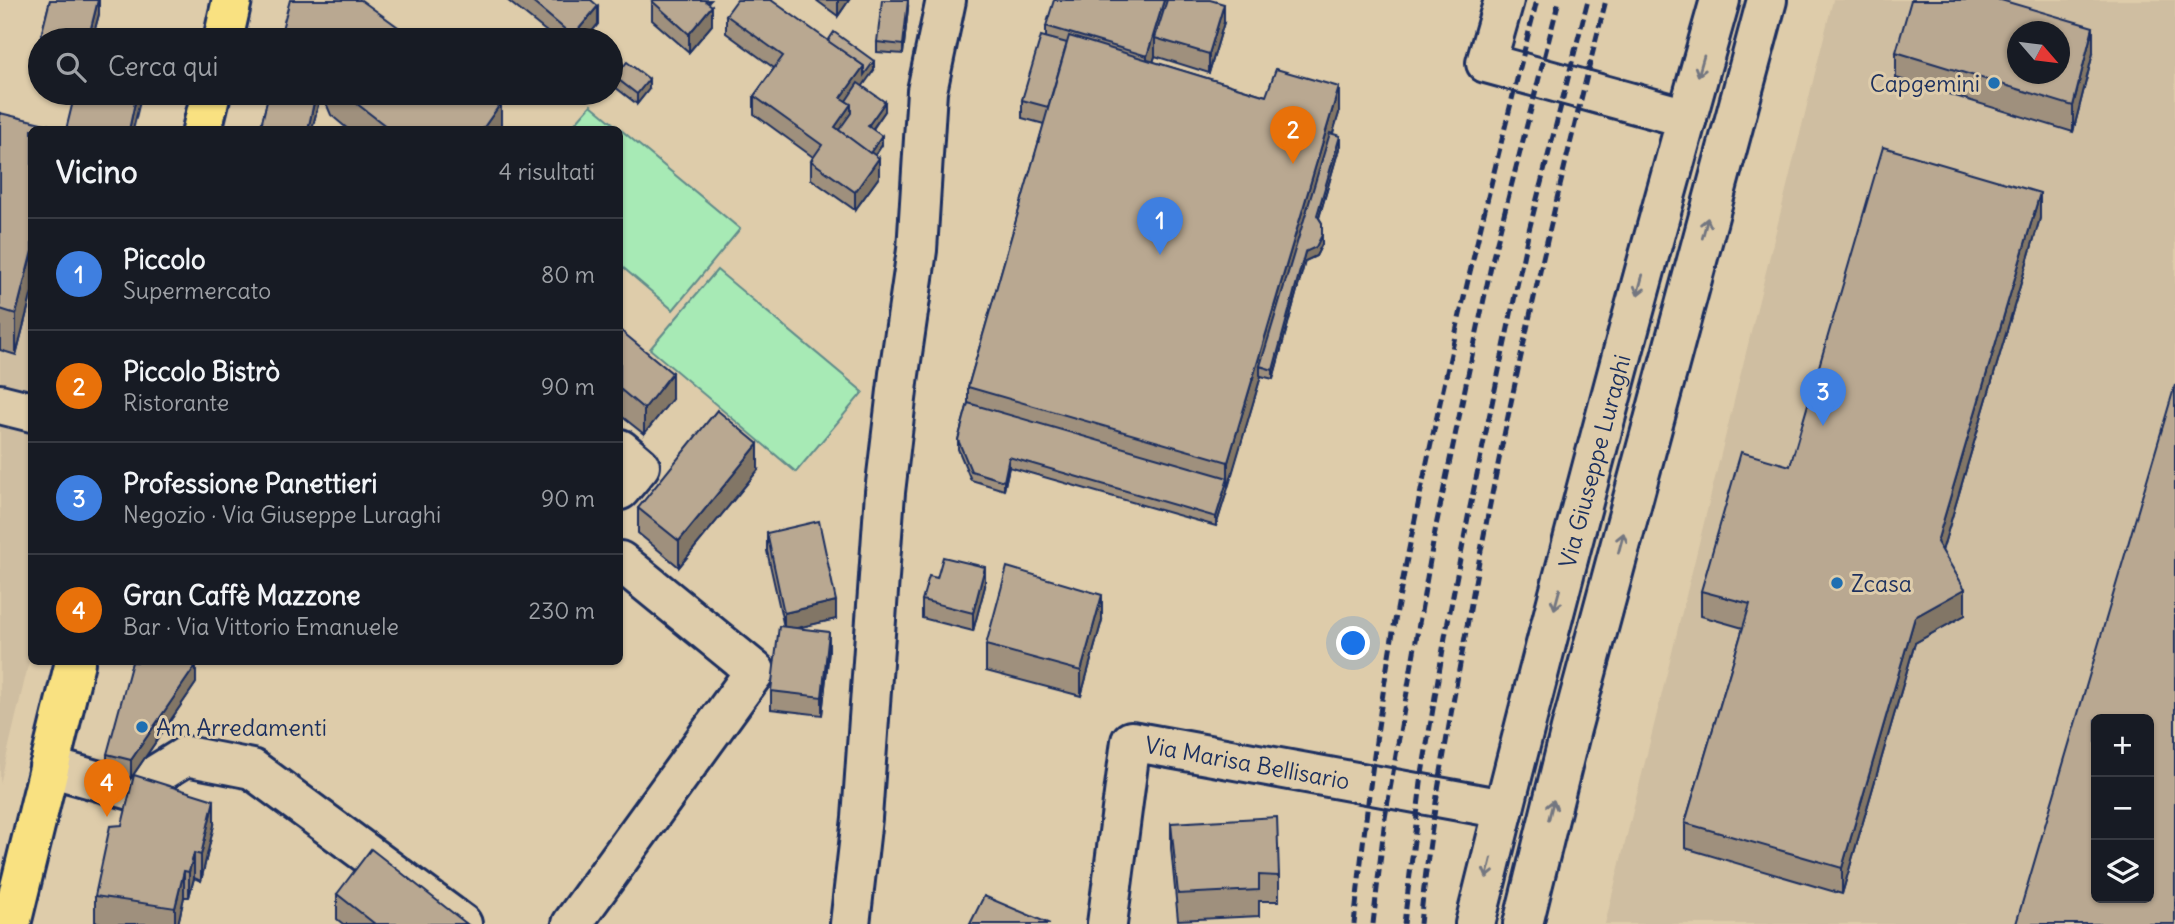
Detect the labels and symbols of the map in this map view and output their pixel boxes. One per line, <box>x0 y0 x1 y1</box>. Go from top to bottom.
north arrow <box>2007 21 2070 84</box>
one-way arrow <box>1694 54 1707 76</box>
place label: Capgemini <box>1870 69 1980 98</box>
marker: Capgemini <box>1986 75 2002 91</box>
pin: 2 <box>1270 106 1316 164</box>
pin: 1 <box>1137 197 1183 255</box>
one-way arrow <box>1699 217 1712 239</box>
one-way arrow <box>1633 274 1646 296</box>
street label: Via Giuseppe Luraghi <box>1552 351 1636 571</box>
pin: 3 <box>1800 368 1846 426</box>
one-way arrow <box>1615 532 1628 554</box>
place label: Zcasa <box>1851 569 1912 598</box>
marker: Zcasa <box>1829 575 1845 591</box>
one-way arrow <box>1550 588 1563 610</box>
your location <box>1336 626 1370 660</box>
place label: Am Arredamenti <box>156 713 327 742</box>
marker: Am Arredamenti <box>134 719 150 735</box>
street label: Via Marisa Bellisario <box>1143 729 1352 795</box>
pin: 4 <box>84 759 130 817</box>
one-way arrow <box>1545 799 1558 822</box>
one-way arrow <box>1482 856 1495 878</box>

